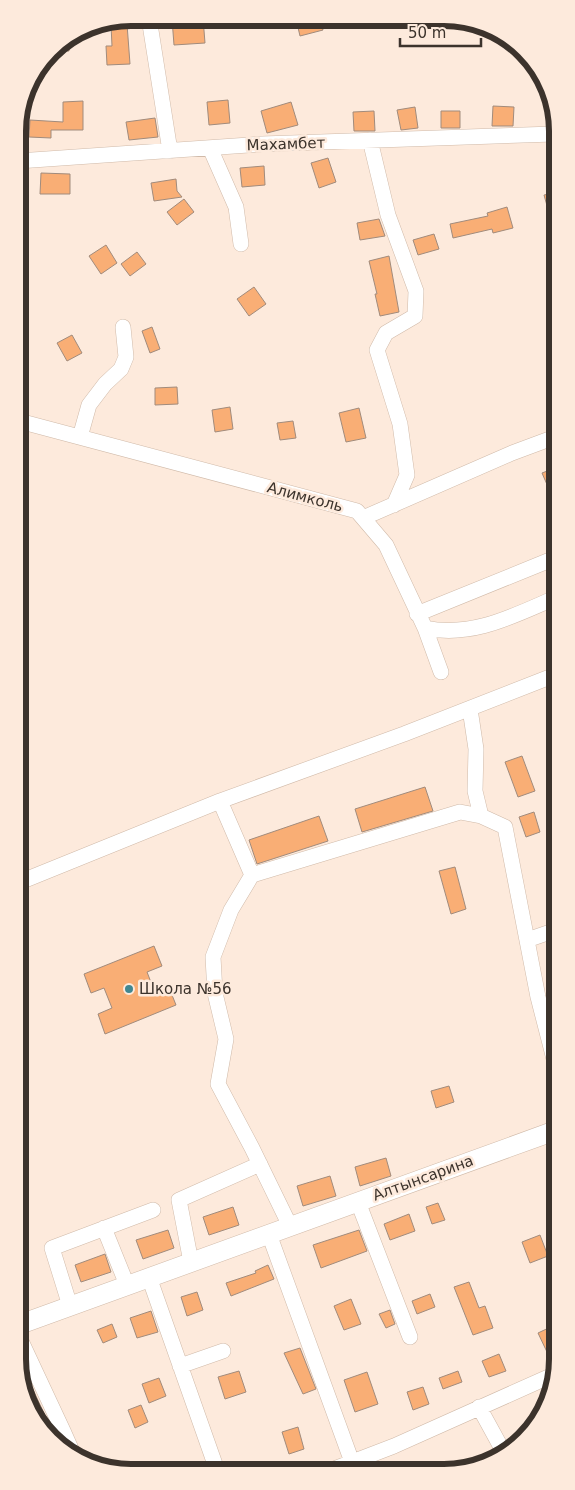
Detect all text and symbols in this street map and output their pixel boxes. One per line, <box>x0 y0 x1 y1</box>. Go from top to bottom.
scale bar <box>400 15 481 47</box>
text: 50 m <box>408 24 446 42</box>
street label: Махамбет <box>246 134 326 154</box>
street label: Алимколь <box>265 478 345 516</box>
place label: Школа №56 <box>139 980 232 998</box>
marker: Школа №56 <box>123 983 135 995</box>
street label: Алтынсарина <box>370 1151 476 1205</box>

